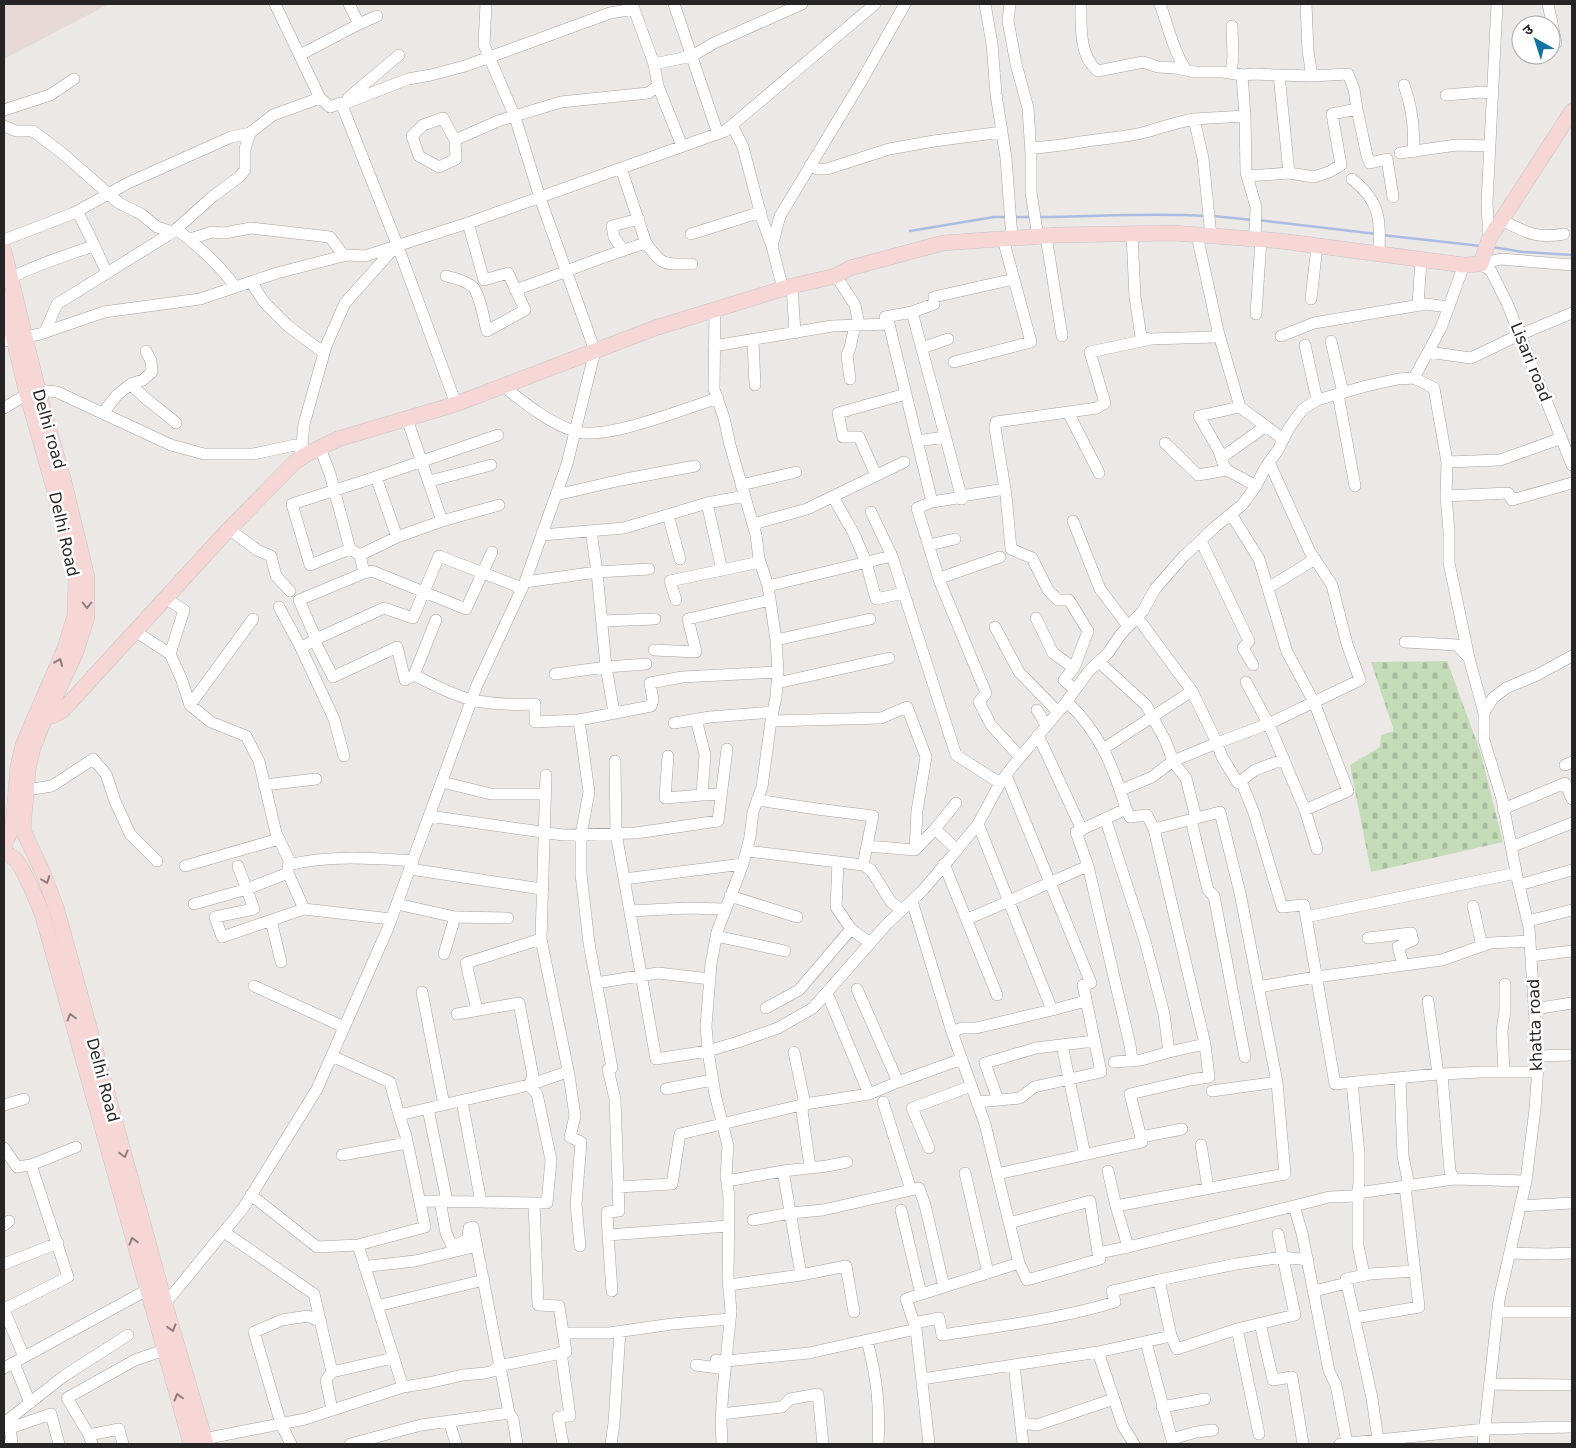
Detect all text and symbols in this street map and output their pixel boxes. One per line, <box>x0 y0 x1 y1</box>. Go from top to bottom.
north arrow <box>1511 15 1561 65</box>
text: उ <box>1520 21 1537 39</box>
street label: Lisari road <box>1507 320 1555 404</box>
street label: Delhi road <box>29 387 69 471</box>
street label: Delhi Road <box>45 490 83 578</box>
one-way arrow <box>82 601 92 609</box>
one-way arrow <box>52 658 63 667</box>
one-way arrow <box>40 876 50 884</box>
street label: khatta road <box>1524 978 1546 1072</box>
one-way arrow <box>66 1014 76 1022</box>
street label: Delhi Road <box>83 1036 123 1124</box>
one-way arrow <box>118 1150 128 1158</box>
one-way arrow <box>129 1238 139 1246</box>
one-way arrow <box>167 1323 177 1331</box>
one-way arrow <box>173 1394 183 1402</box>

